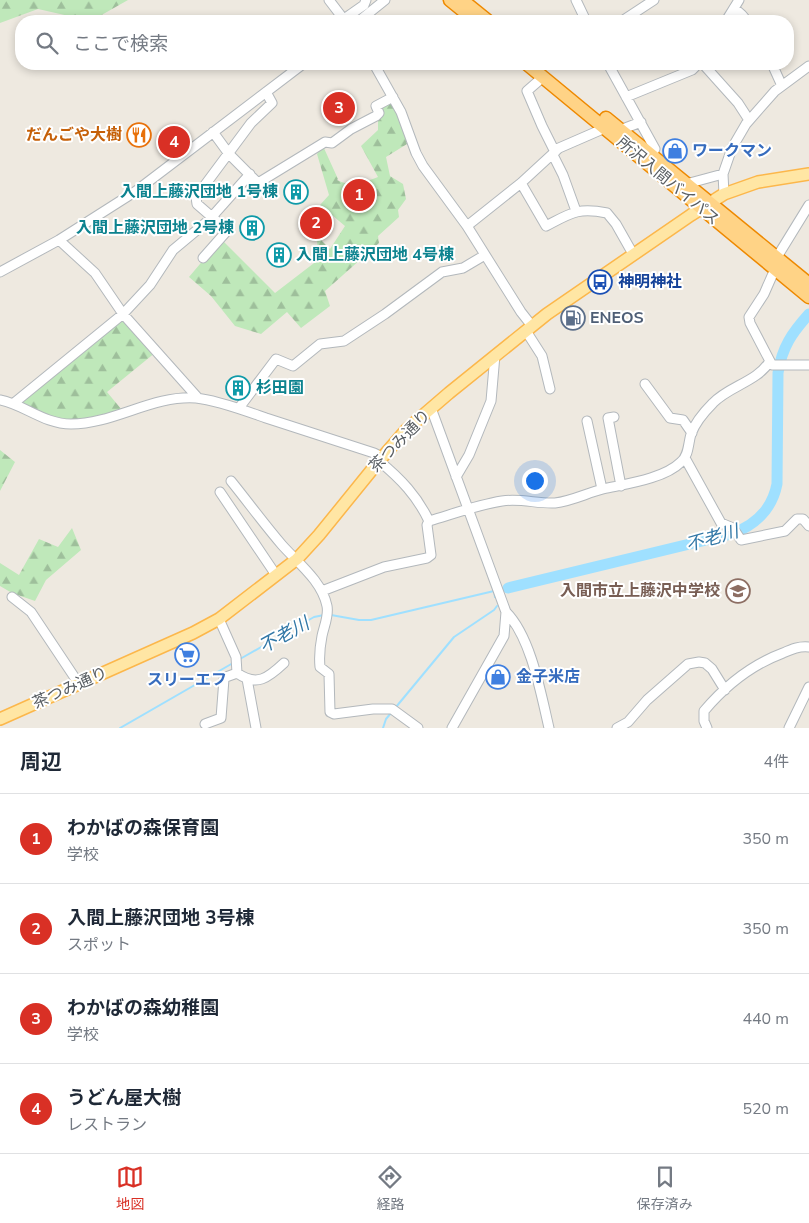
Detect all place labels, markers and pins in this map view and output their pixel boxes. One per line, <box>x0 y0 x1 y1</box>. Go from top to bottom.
pin: 3 <box>323 89 355 127</box>
restaurant icon: だんごや大樹 <box>126 122 152 148</box>
pin: 4 <box>158 123 190 161</box>
place label: だんごや大樹 <box>26 124 122 146</box>
shop icon: ワークマン <box>662 138 688 164</box>
place label: ワークマン <box>692 140 772 162</box>
pin: 1 <box>343 176 375 214</box>
building icon: 入間上藤沢団地 1号棟 <box>283 179 309 205</box>
place label: 入間上藤沢団地 1号棟 <box>120 181 278 203</box>
pin: 2 <box>300 204 332 242</box>
building icon: 入間上藤沢団地 2号棟 <box>239 215 265 241</box>
place label: 入間上藤沢団地 2号棟 <box>76 217 234 239</box>
building icon: 入間上藤沢団地 4号棟 <box>266 242 292 268</box>
place label: 入間上藤沢団地 4号棟 <box>296 244 454 266</box>
bus stop icon: 神明神社 <box>587 269 613 295</box>
place label: 神明神社 <box>618 271 682 293</box>
fuel station icon: ENEOS <box>560 305 586 331</box>
place label: ENEOS <box>590 307 644 329</box>
building icon: 杉田園 <box>225 375 251 401</box>
place label: 杉田園 <box>256 377 304 399</box>
school or university icon: 入間市立上藤沢中学校 <box>725 578 751 604</box>
place label: 入間市立上藤沢中学校 <box>560 580 720 602</box>
supermarket icon: スリーエフ <box>174 642 200 668</box>
shop icon: 金子米店 <box>485 664 511 690</box>
place label: 金子米店 <box>516 666 580 688</box>
place label: スリーエフ <box>147 669 227 691</box>

